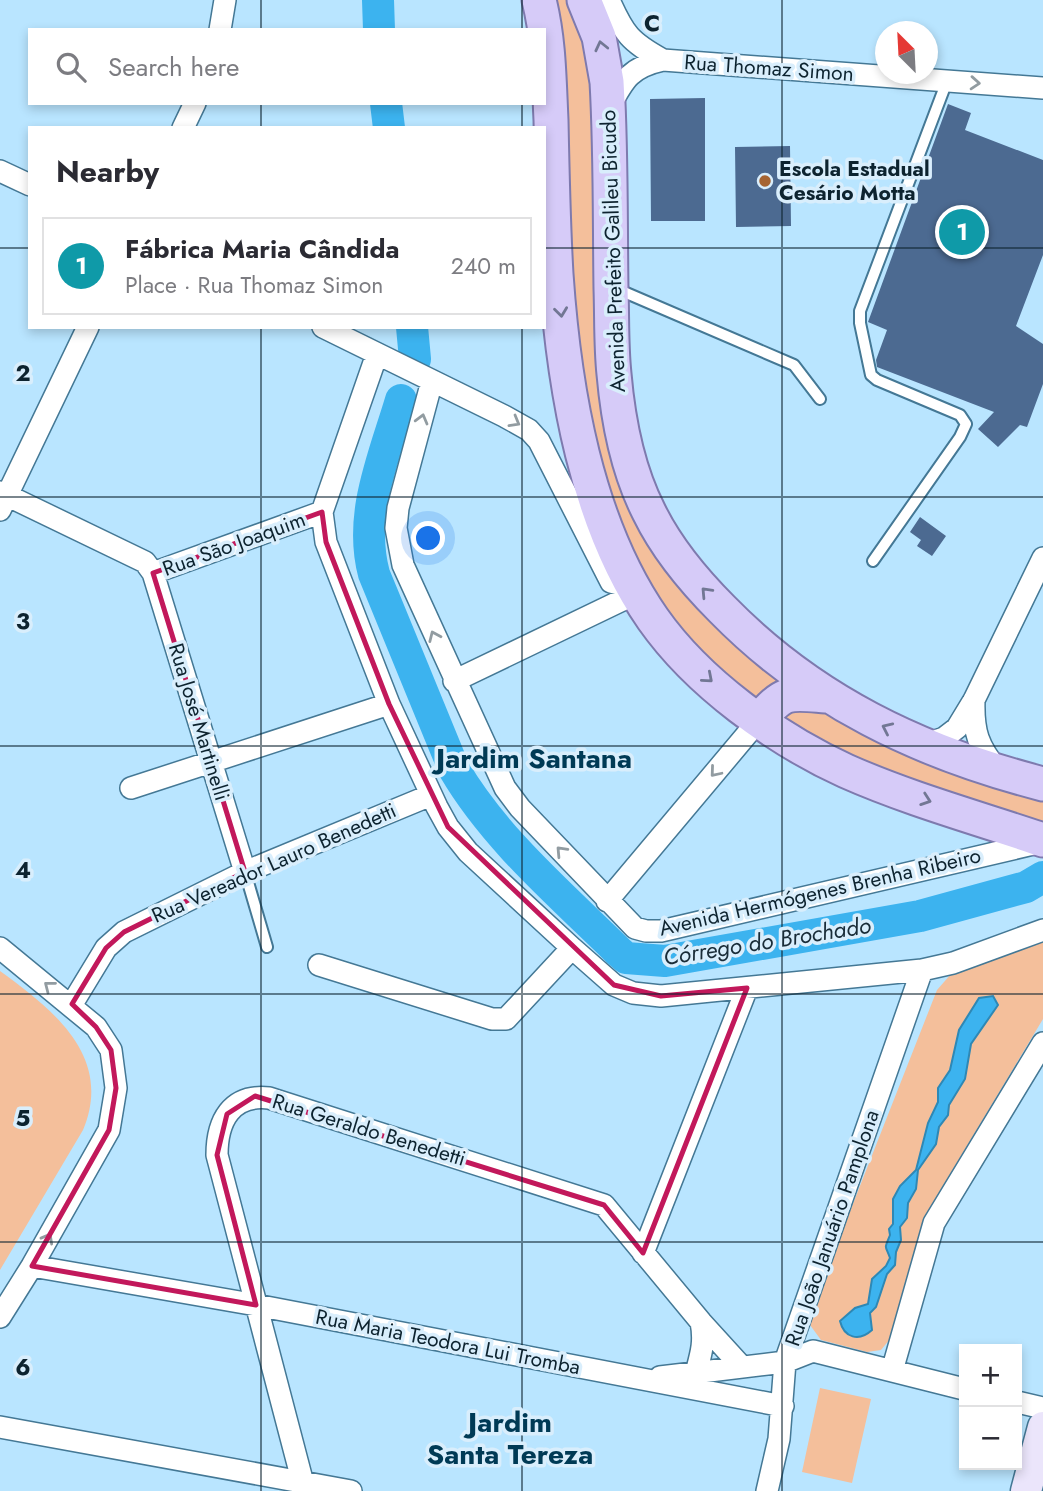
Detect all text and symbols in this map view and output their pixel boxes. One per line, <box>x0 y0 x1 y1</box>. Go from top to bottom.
text: C <box>644 6 660 40</box>
north arrow <box>875 21 938 84</box>
search box <box>28 28 546 105</box>
one-way arrow <box>595 41 609 53</box>
street label: Rua Thomaz Simon <box>683 47 855 89</box>
icon: search <box>52 48 90 86</box>
text: Search here <box>108 48 240 86</box>
one-way arrow <box>970 75 981 90</box>
street label: Avenida Prefeito Galileu Bicudo <box>593 109 633 393</box>
text: Nearby <box>56 150 159 193</box>
place label: Escola Estadual Cesário Motta <box>779 154 930 208</box>
marker: Escola Estadual Cesário Motta <box>757 173 773 189</box>
pin: 1 <box>939 206 985 258</box>
text: Fábrica Maria Cândida <box>125 230 400 268</box>
text: 1 <box>75 249 87 283</box>
text: 240 m <box>451 249 516 283</box>
text: Place · Rua Thomaz Simon <box>125 268 383 302</box>
one-way arrow <box>553 306 568 318</box>
text: 2 <box>15 356 31 390</box>
one-way arrow <box>413 413 428 425</box>
one-way arrow <box>507 414 520 427</box>
street label: Rua São Joaquim <box>158 504 310 584</box>
your location <box>411 521 445 555</box>
one-way arrow <box>702 587 715 600</box>
text: 3 <box>16 604 30 638</box>
one-way arrow <box>428 631 442 643</box>
street label: Rua José Martinelli <box>161 640 237 804</box>
one-way arrow <box>700 670 713 682</box>
one-way arrow <box>882 722 894 736</box>
district label: Jardim Santana <box>431 738 632 779</box>
one-way arrow <box>711 764 723 777</box>
one-way arrow <box>919 792 932 806</box>
street label: Rua Vereador Lauro Benedetti <box>147 795 401 931</box>
street label: Avenida Hermógenes Brenha Ribeiro <box>656 840 984 944</box>
one-way arrow <box>556 846 569 859</box>
text: 4 <box>15 853 31 887</box>
water label: Córrego do Brochado <box>661 908 874 974</box>
one-way arrow <box>44 982 57 995</box>
street label: Rua Geraldo Benedetti <box>269 1086 469 1174</box>
text: 5 <box>16 1101 30 1135</box>
street label: Rua João Januário Pamplona <box>777 1106 887 1350</box>
one-way arrow <box>40 1232 53 1245</box>
street label: Rua Maria Teodora Lui Tromba <box>313 1302 583 1382</box>
map controls <box>959 1344 1022 1470</box>
button: + <box>959 1344 1022 1407</box>
text: 6 <box>15 1350 31 1384</box>
district label: Jardim Santa Tereza <box>427 1402 593 1475</box>
button: − <box>959 1407 1022 1470</box>

